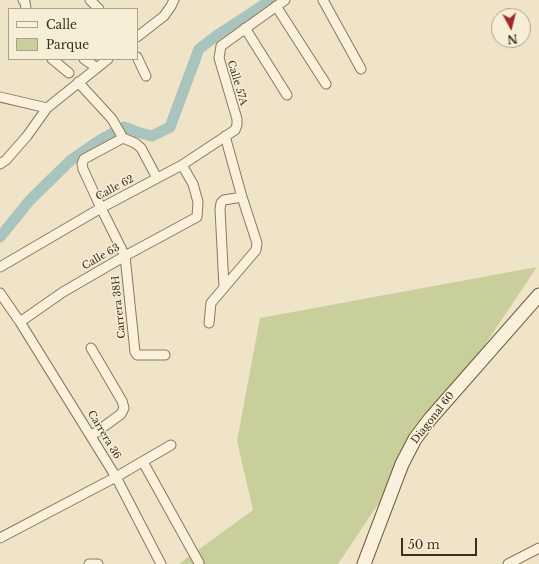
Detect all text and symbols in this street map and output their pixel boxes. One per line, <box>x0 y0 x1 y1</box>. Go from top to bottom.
legend <box>8 8 138 60</box>
north arrow <box>491 8 531 48</box>
text: Calle <box>46 17 77 32</box>
text: N <box>506 31 518 46</box>
text: Parque <box>46 37 89 52</box>
street label: Calle 57A <box>224 59 250 107</box>
street label: Calle 62 <box>94 173 136 203</box>
street label: Calle 63 <box>80 241 122 273</box>
street label: Carrera 38H <box>110 275 128 339</box>
street label: Diagonal 60 <box>409 390 457 446</box>
street label: Carrera 36 <box>85 409 123 461</box>
scale bar <box>403 530 479 556</box>
text: 50 m <box>408 537 440 552</box>

